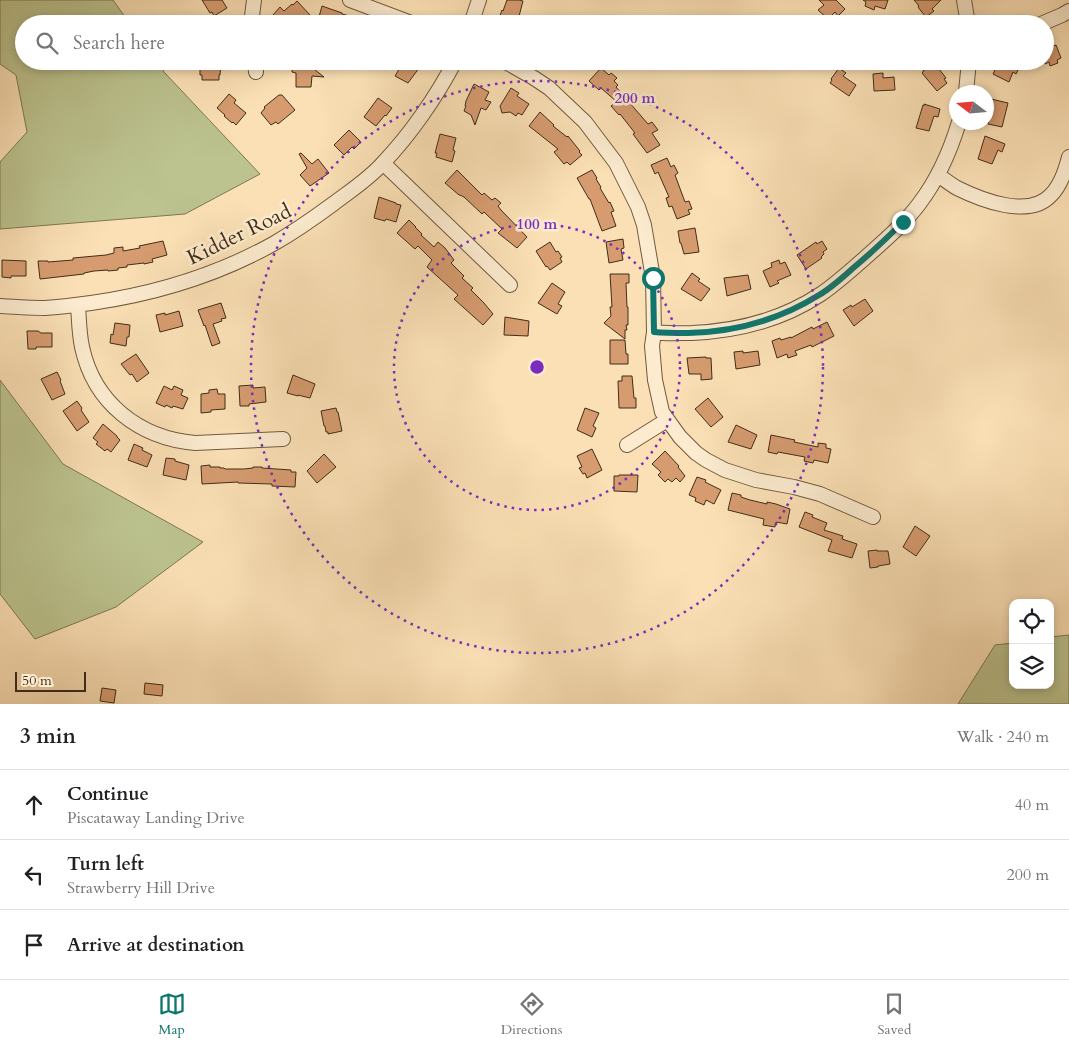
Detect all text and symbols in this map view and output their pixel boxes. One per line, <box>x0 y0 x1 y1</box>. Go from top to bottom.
search box <box>15 15 1054 70</box>
icon: search <box>33 29 61 57</box>
text: Search here <box>73 30 165 56</box>
north arrow <box>949 85 994 130</box>
text: 200 m <box>615 88 656 108</box>
street label: Kidder Road <box>182 197 296 272</box>
route end <box>892 211 915 234</box>
text: 100 m <box>517 214 558 234</box>
route start <box>642 267 665 290</box>
centre of rings <box>528 358 546 376</box>
map controls <box>1009 599 1054 689</box>
button: locate <box>1009 599 1054 644</box>
button: layers <box>1009 644 1054 689</box>
scale bar <box>15 669 86 692</box>
text: 50 m <box>22 671 52 690</box>
text: 3 min <box>20 722 76 751</box>
text: Walk · 240 m <box>957 726 1049 748</box>
text: Continue <box>67 781 149 807</box>
icon: ahead <box>20 791 48 819</box>
text: 40 m <box>1015 794 1049 816</box>
text: Piscataway Landing Drive <box>67 807 245 829</box>
text: Turn left <box>67 851 144 877</box>
icon: left <box>20 861 48 889</box>
text: 200 m <box>1007 864 1049 886</box>
text: Strawberry Hill Drive <box>67 877 215 899</box>
icon: arrive <box>20 931 48 959</box>
text: Arrive at destination <box>67 932 244 958</box>
tab: Map <box>158 990 186 1039</box>
tab: Directions <box>501 990 562 1039</box>
tab: Saved <box>877 990 911 1039</box>

